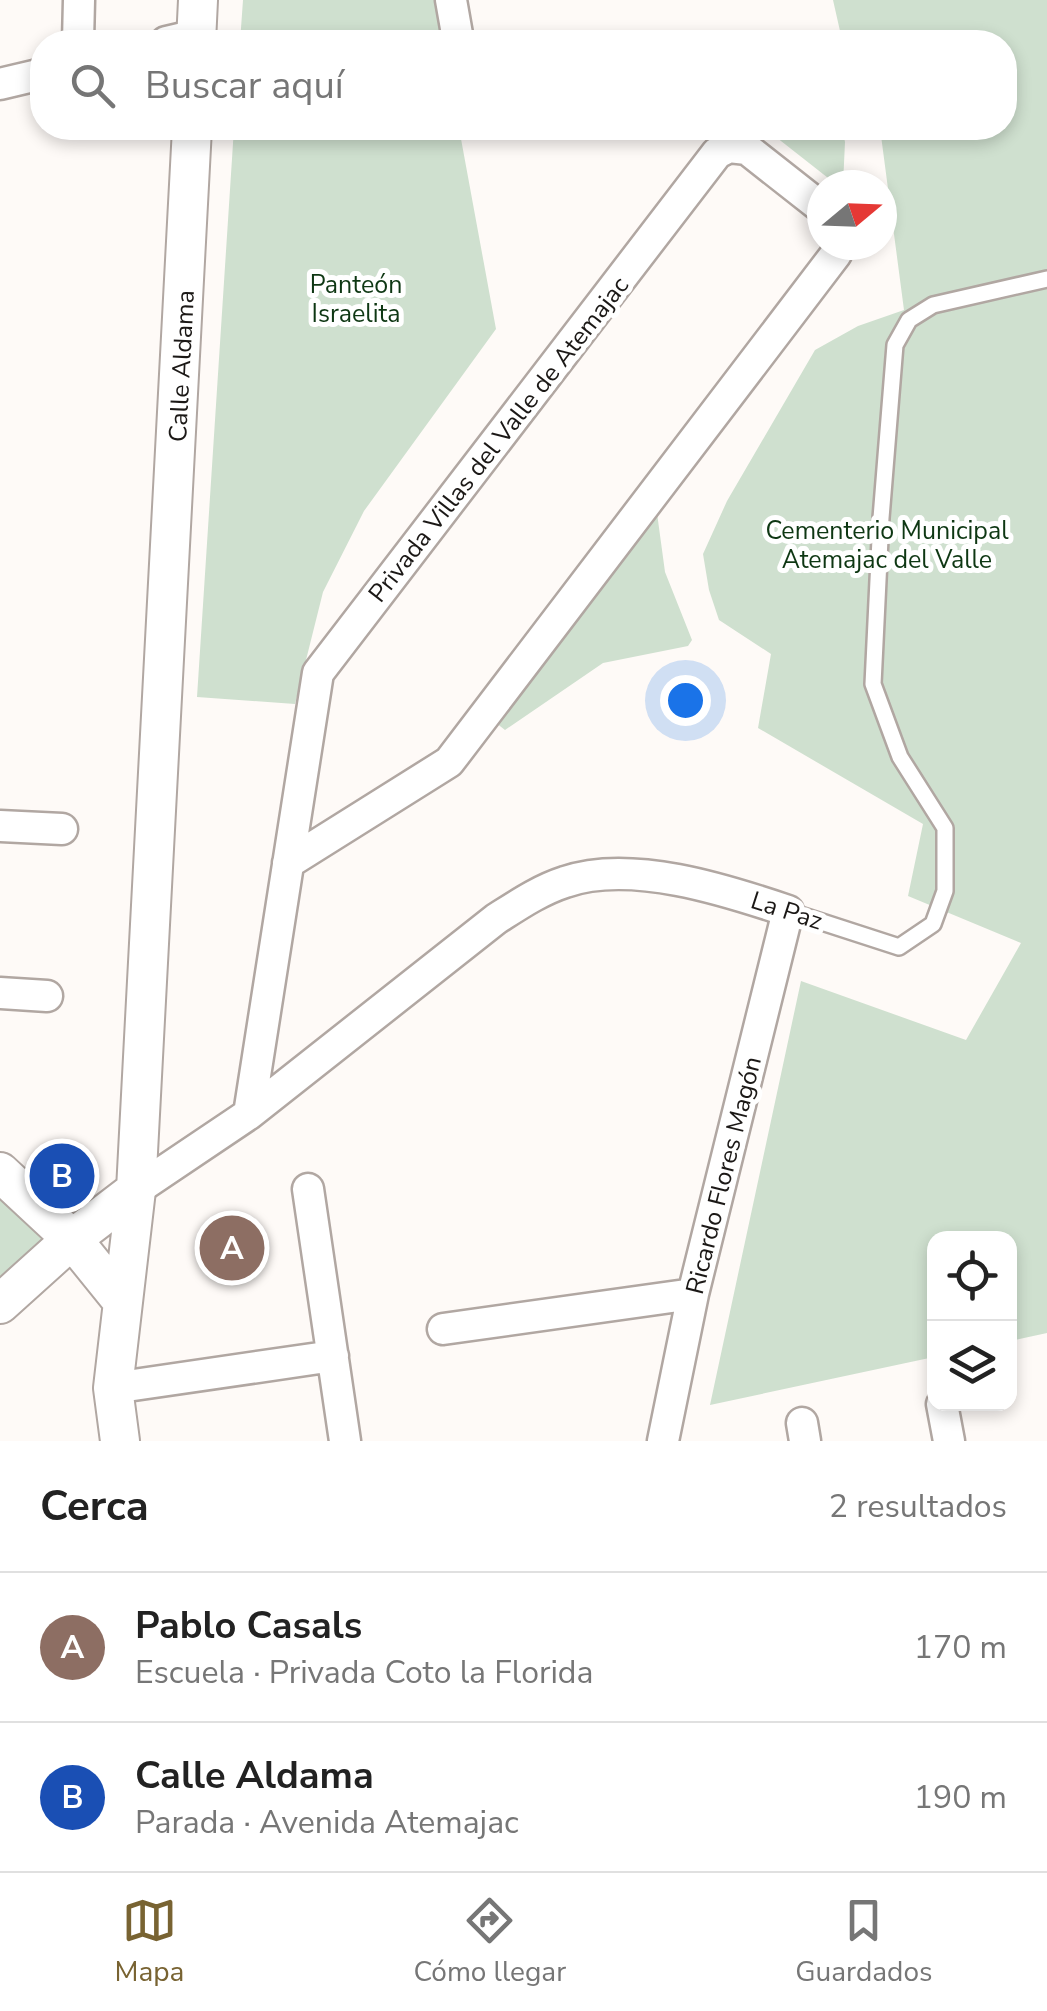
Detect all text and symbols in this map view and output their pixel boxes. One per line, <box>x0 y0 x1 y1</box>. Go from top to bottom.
search box <box>30 30 1017 140</box>
icon: search <box>65 58 120 113</box>
text: Buscar aquí <box>145 60 344 111</box>
north arrow <box>807 170 897 260</box>
park label: Panteón Israelita <box>310 268 402 331</box>
street label: Privada Villas del Valle de Atemajac <box>361 269 637 610</box>
street label: Calle Aldama <box>161 289 203 443</box>
park label: Cementerio Municipal Atemajac del Valle <box>765 514 1009 577</box>
your location <box>660 675 711 726</box>
street label: La Paz <box>747 883 827 938</box>
street label: Ricardo Flores Magón <box>678 1053 770 1298</box>
pin: B <box>30 1138 94 1214</box>
pin: A <box>200 1210 264 1286</box>
map controls <box>927 1231 1017 1411</box>
button: locate <box>927 1231 1017 1321</box>
button: layers <box>927 1321 1017 1411</box>
text: Cerca <box>40 1478 149 1535</box>
text: 2 resultados <box>829 1485 1007 1528</box>
text: Pablo Casals <box>135 1600 362 1651</box>
text: A <box>61 1626 84 1669</box>
text: 170 m <box>914 1626 1007 1669</box>
text: Escuela · Privada Coto la Florida <box>135 1651 593 1694</box>
text: Calle Aldama <box>135 1750 374 1801</box>
text: B <box>61 1776 84 1819</box>
text: 190 m <box>914 1776 1007 1819</box>
text: Parada · Avenida Atemajac <box>135 1801 519 1844</box>
tab: Mapa <box>115 1893 184 1991</box>
tab: Cómo llegar <box>413 1893 566 1991</box>
tab: Guardados <box>795 1893 932 1991</box>

